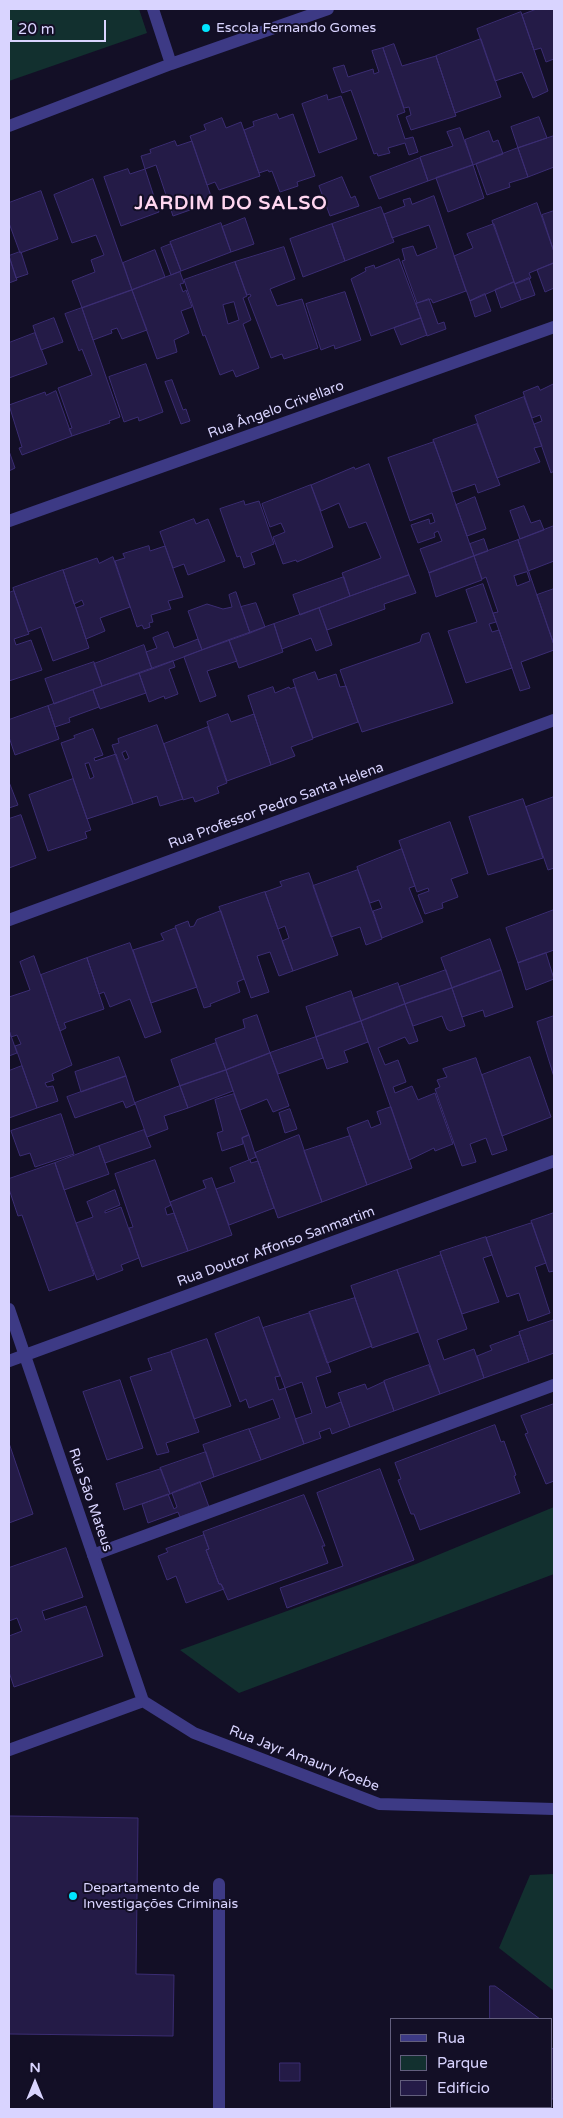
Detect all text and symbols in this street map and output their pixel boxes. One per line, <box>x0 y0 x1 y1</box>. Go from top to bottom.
scale bar <box>12 10 109 42</box>
text: 20 m <box>18 20 55 38</box>
place label: Escola Fernando Gomes <box>216 20 376 36</box>
marker: Escola Fernando Gomes <box>200 22 212 34</box>
district label: JARDIM DO SALSO <box>133 193 329 215</box>
street label: Rua Ângelo Crivellaro <box>206 378 346 442</box>
street label: Rua Professor Pedro Santa Helena <box>166 759 386 853</box>
street label: Rua Doutor Affonso Sanmartim <box>175 1203 377 1291</box>
street label: Rua São Mateus <box>64 1446 116 1554</box>
street label: Rua Jayr Amaury Koebe <box>227 1723 381 1795</box>
place label: Departamento de Investigações Criminais <box>83 1880 238 1912</box>
marker: Departamento de Investigações Criminais <box>67 1890 79 1902</box>
legend <box>390 2018 553 2108</box>
text: Rua <box>437 2029 465 2047</box>
text: Parque <box>437 2054 488 2072</box>
north arrow <box>10 2058 60 2108</box>
text: N <box>29 2059 41 2076</box>
text: Edifício <box>437 2079 490 2097</box>

